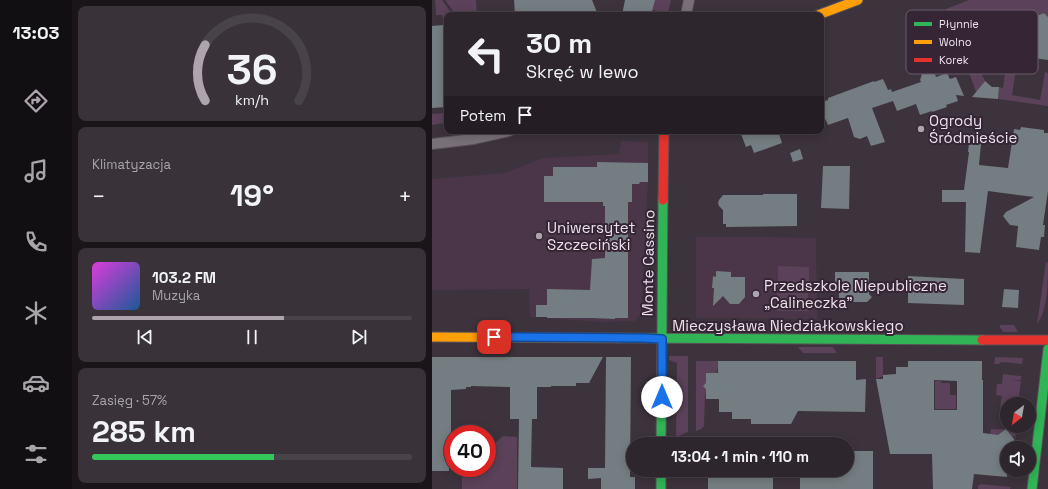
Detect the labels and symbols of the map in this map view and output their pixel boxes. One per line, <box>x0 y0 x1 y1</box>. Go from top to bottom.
legend <box>906 10 1038 74</box>
text: Płynnie <box>939 17 979 31</box>
text: Wolno <box>939 35 972 49</box>
text: Korek <box>939 53 969 67</box>
place label: Ogrody Śródmieście <box>929 111 1018 147</box>
marker: Ogrody Śródmieście <box>916 124 926 134</box>
street label: Monte Cassino <box>638 209 658 317</box>
place label: Uniwersytet Szczeciński <box>547 218 635 254</box>
marker: Uniwersytet Szczeciński <box>534 231 544 241</box>
place label: Przedszkole Niepubliczne „Calineczka” <box>764 276 947 312</box>
marker: Przedszkole Niepubliczne „Calineczka” <box>751 289 761 299</box>
street label: Mieczysława Niedziałkowskiego <box>672 316 904 335</box>
pin <box>477 320 511 354</box>
position arrow <box>641 376 683 418</box>
north arrow <box>1000 397 1036 433</box>
speed limit sign: 40 <box>444 425 496 477</box>

